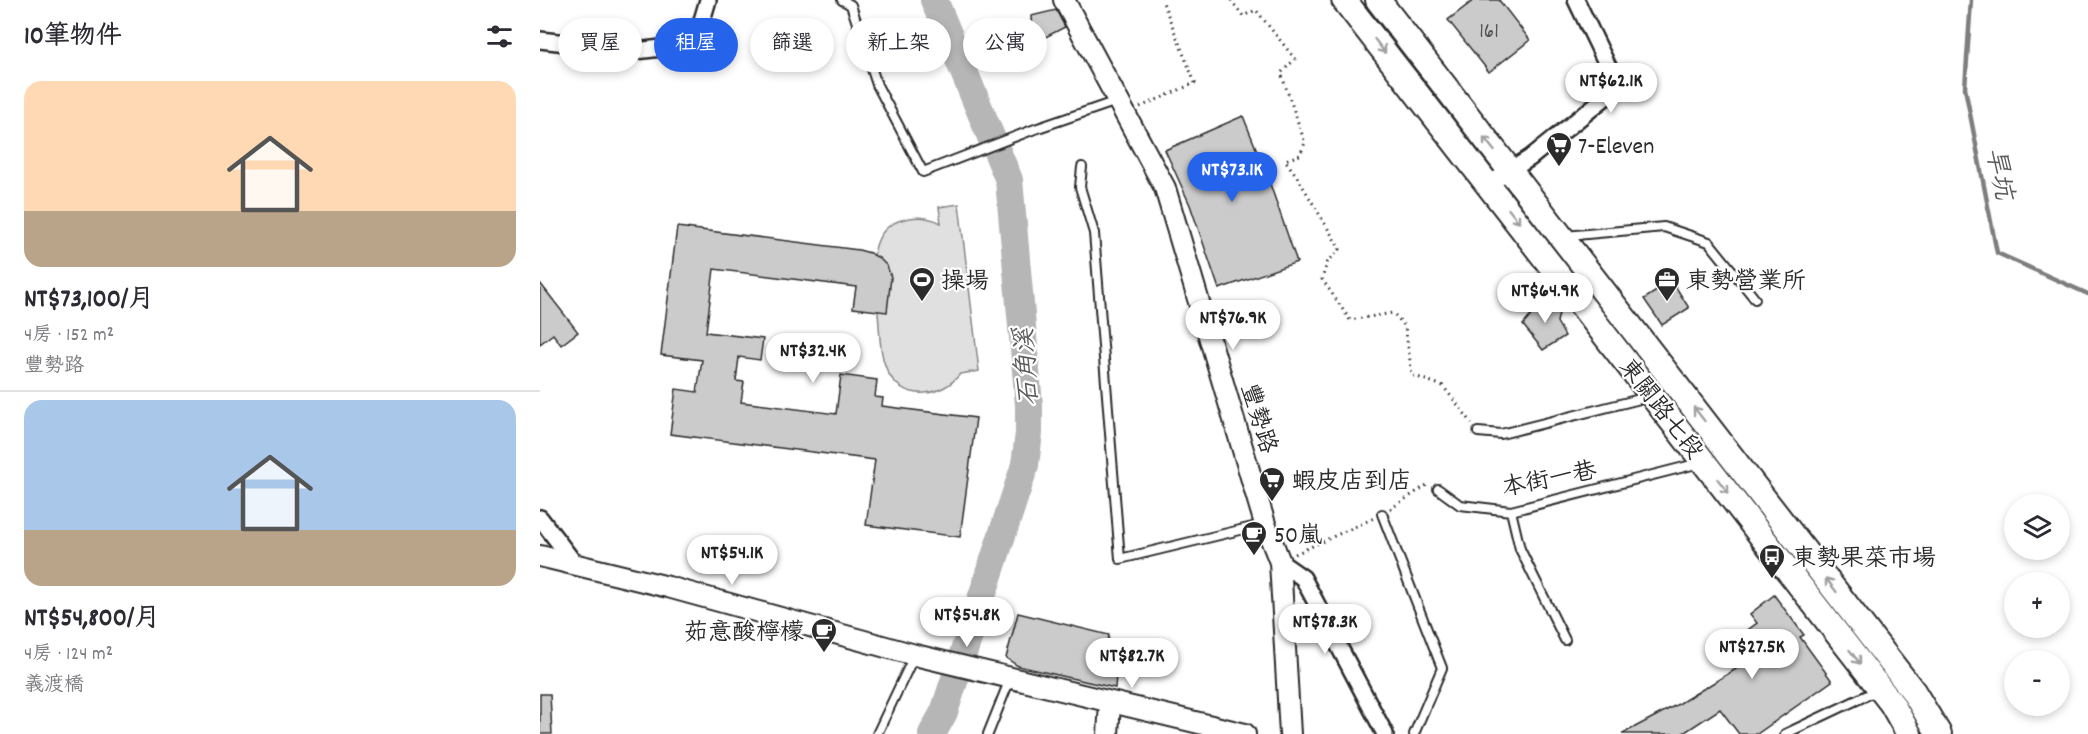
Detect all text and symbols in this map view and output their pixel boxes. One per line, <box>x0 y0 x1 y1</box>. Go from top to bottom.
chip: 買屋 <box>558 18 642 72</box>
chip: 租屋 <box>654 18 738 72</box>
chip: 篩選 <box>750 18 834 72</box>
chip: 新上架 <box>846 18 951 72</box>
chip: 公寓 <box>963 18 1047 72</box>
house number: 161 <box>1479 18 1499 48</box>
text: 10筆物件 <box>24 19 122 56</box>
icon: filters <box>483 20 516 53</box>
one-way arrow <box>1374 38 1387 54</box>
pin: NT$62.1K <box>1549 63 1673 114</box>
text: NT$62.1K <box>1579 68 1643 96</box>
icon: home <box>216 120 324 228</box>
supermarket icon: 7-Eleven <box>1544 130 1574 168</box>
place label: 7-Eleven <box>1578 131 1654 165</box>
one-way arrow <box>1483 136 1496 152</box>
water label: 旱坑 <box>1974 145 2021 206</box>
pin: NT$73.1K <box>1170 152 1294 203</box>
text: NT$73.1K <box>1201 157 1263 185</box>
one-way arrow <box>1507 208 1520 224</box>
sports icon: 操場 <box>907 265 937 303</box>
office icon: 東勢營業所 <box>1652 265 1682 303</box>
place label: 操場 <box>941 266 989 300</box>
place label: 東勢營業所 <box>1686 266 1806 300</box>
pin: NT$64.9K <box>1483 273 1607 324</box>
text: NT$64.9K <box>1511 278 1579 306</box>
text: NT$73,100/月 <box>24 282 154 319</box>
pin: NT$76.9K <box>1171 300 1295 351</box>
text: NT$76.9K <box>1199 305 1267 333</box>
text: 4房 · 152 m² <box>24 322 114 350</box>
water label: 石角溪 <box>1007 325 1050 407</box>
pin: NT$32.4K <box>751 333 875 384</box>
text: NT$32.4K <box>780 338 846 366</box>
street label: 東關路七段 <box>1609 352 1710 468</box>
text: 豐勢路 <box>24 353 84 381</box>
street label: 豐勢路 <box>1230 379 1284 458</box>
one-way arrow <box>1692 406 1705 422</box>
icon: home <box>216 439 324 547</box>
street label: 本街一巷 <box>1499 455 1600 507</box>
supermarket icon: 蝦皮店到店 <box>1257 465 1287 503</box>
place label: 蝦皮店到店 <box>1292 466 1412 500</box>
one-way arrow <box>1716 478 1729 494</box>
map controls <box>2004 494 2070 716</box>
button: layers <box>2004 494 2070 560</box>
cafe icon: 50嵐 <box>1239 519 1269 557</box>
place label: 50嵐 <box>1274 520 1322 554</box>
pin: NT$54.1K <box>670 535 794 586</box>
text: NT$54.1K <box>701 540 763 568</box>
bus stop icon: 東勢果菜市場 <box>1757 542 1787 580</box>
place label: 東勢果菜市場 <box>1792 543 1936 577</box>
button: + <box>2004 572 2070 638</box>
one-way arrow <box>1825 577 1838 593</box>
pin: NT$54.8K <box>905 597 1029 648</box>
text: NT$54,800/月 <box>24 601 160 638</box>
text: NT$54.8K <box>934 602 1000 630</box>
pin: NT$78.3K <box>1263 604 1387 655</box>
text: NT$78.3K <box>1292 609 1358 637</box>
cafe icon: 茹意酸檸檬 <box>809 616 839 654</box>
place label: 茹意酸檸檬 <box>684 617 804 651</box>
pin: NT$27.5K <box>1690 629 1814 680</box>
text: NT$27.5K <box>1719 634 1785 662</box>
pin: NT$82.7K <box>1070 638 1194 689</box>
text: 4房 · 124 m² <box>24 641 113 669</box>
text: NT$82.7K <box>1100 643 1165 671</box>
one-way arrow <box>1849 649 1861 665</box>
button: − <box>2004 650 2070 716</box>
text: 義渡橋 <box>24 672 84 700</box>

